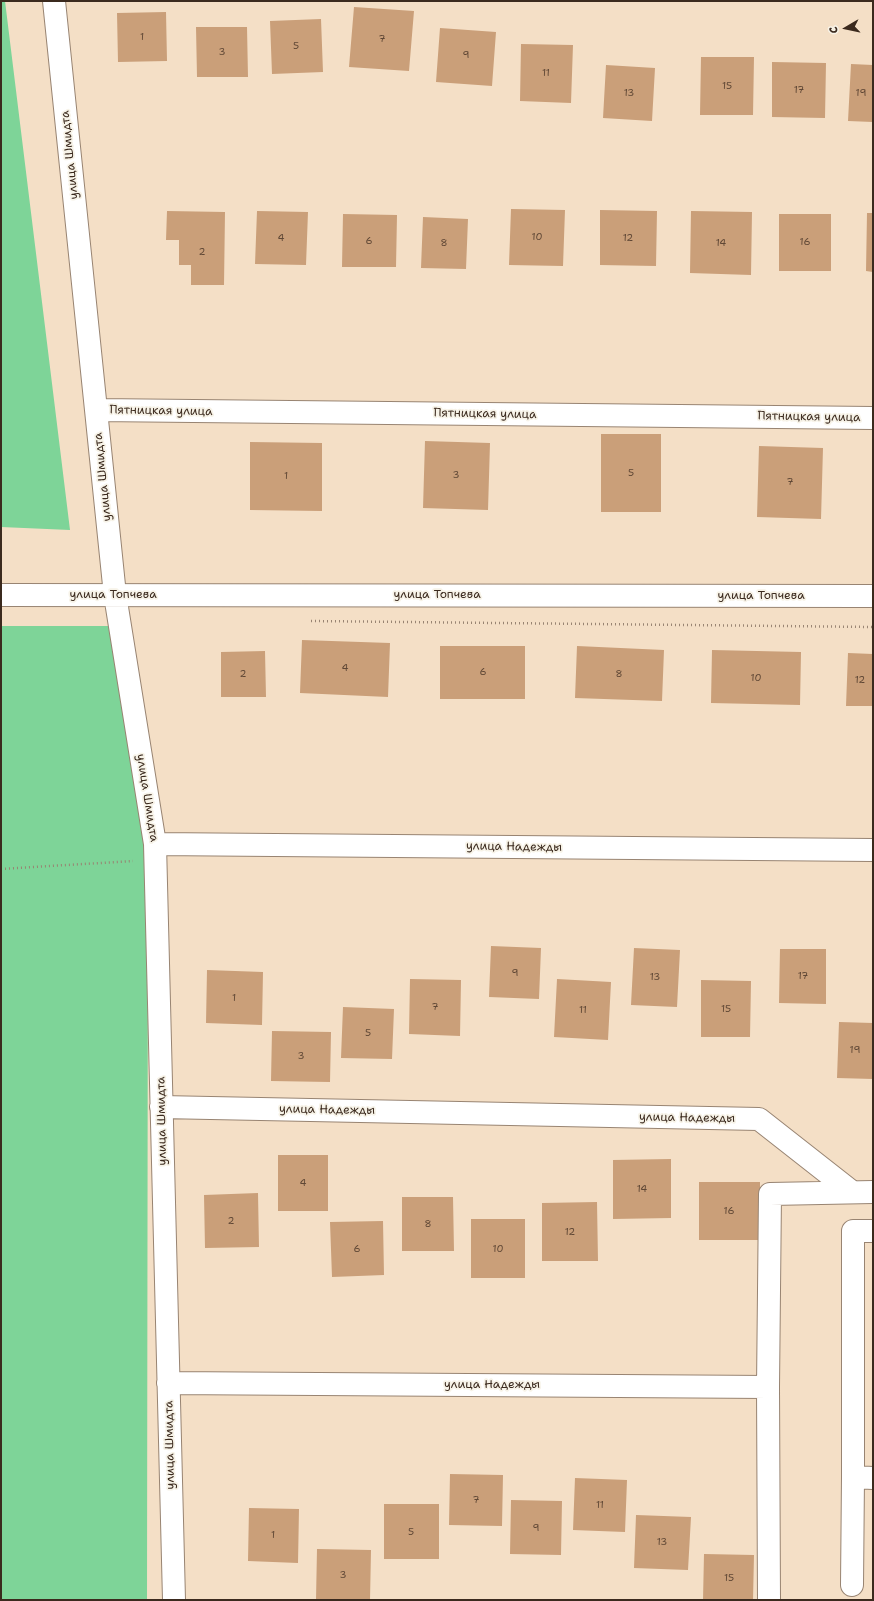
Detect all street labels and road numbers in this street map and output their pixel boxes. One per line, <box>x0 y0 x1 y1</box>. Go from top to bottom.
street label: улица Шмидта <box>58 110 82 200</box>
street label: Пятницкая улица <box>109 403 213 419</box>
street label: Пятницкая улица <box>433 406 537 422</box>
street label: Пятницкая улица <box>757 409 861 425</box>
street label: улица Шмидта <box>91 432 115 522</box>
street label: улица Топчева <box>69 588 157 602</box>
street label: улица Топчева <box>393 588 481 602</box>
street label: улица Топчева <box>717 589 805 603</box>
street label: улица Шмидта <box>133 753 161 843</box>
street label: улица Надежды <box>466 839 562 855</box>
street label: улица Шмидта <box>154 1076 170 1166</box>
street label: улица Надежды <box>279 1102 375 1118</box>
street label: улица Надежды <box>639 1110 735 1126</box>
street label: улица Надежды <box>444 1378 540 1392</box>
street label: улица Шмидта <box>162 1400 178 1490</box>

